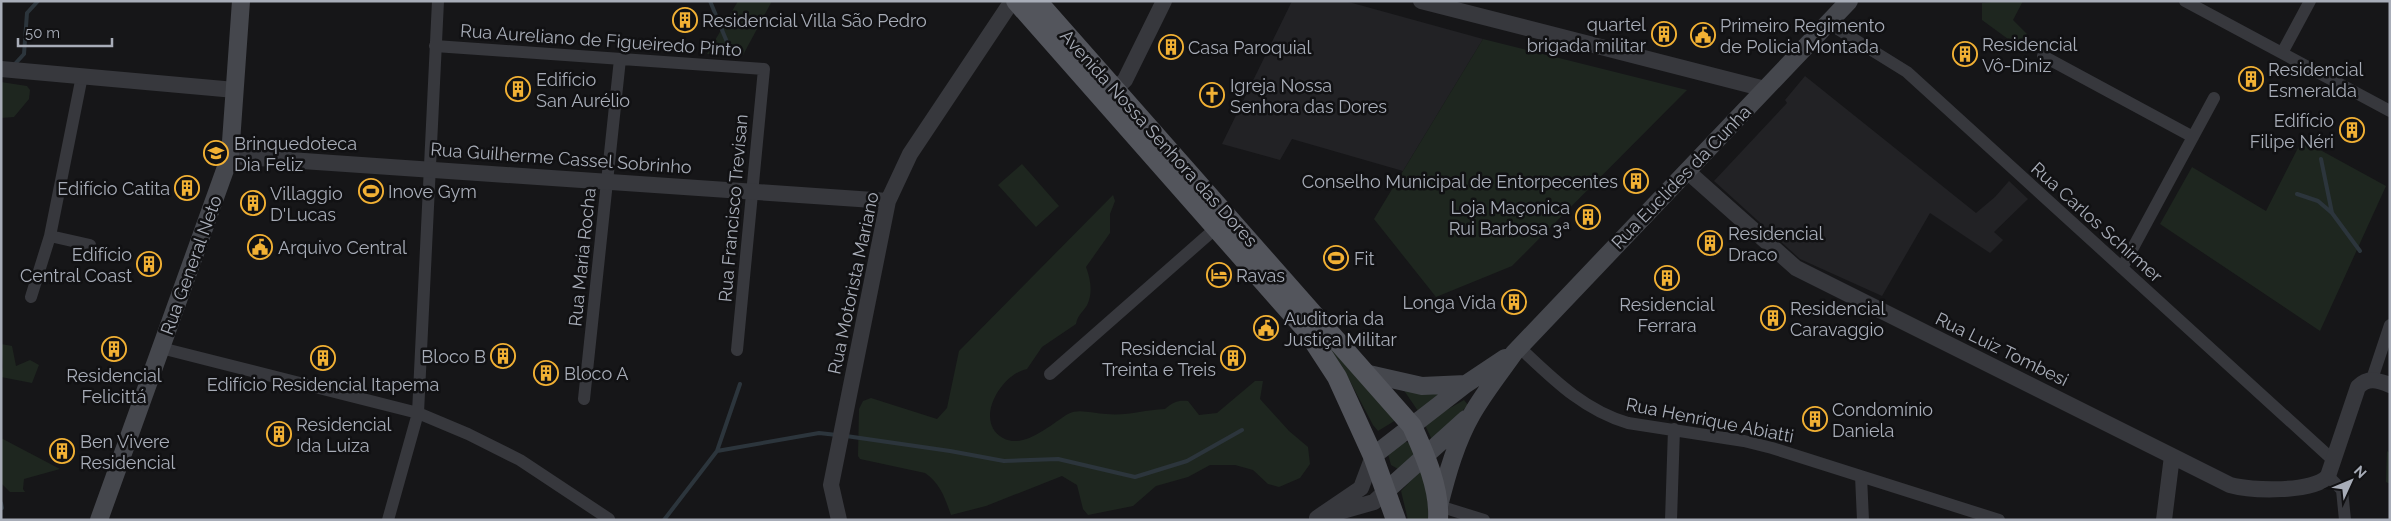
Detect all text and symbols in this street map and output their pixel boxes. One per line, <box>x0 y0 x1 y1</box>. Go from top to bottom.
building icon: Residencial Villa São Pedro <box>672 7 698 33</box>
place label: Residencial Villa São Pedro <box>702 10 927 31</box>
place label: quartel brigada militar <box>1527 14 1647 56</box>
scale bar <box>18 15 111 47</box>
place label: Primeiro Regimento de Policia Montada <box>1720 15 1885 57</box>
street label: Rua Aureliano de Figueiredo Pinto <box>460 20 743 60</box>
building icon: quartel brigada militar <box>1651 21 1677 47</box>
public building icon: Primeiro Regimento de Policia Montada <box>1690 22 1716 48</box>
text: 50 m <box>25 24 60 42</box>
street label: Avenida Nossa Senhora das Dores <box>1056 25 1262 251</box>
building icon: Casa Paroquial <box>1158 34 1184 60</box>
place label: Residencial Vô-Diniz <box>1982 34 2078 76</box>
place label: Casa Paroquial <box>1188 37 1311 58</box>
building icon: Residencial Vô-Diniz <box>1952 41 1978 67</box>
place label: Residencial Esmeralda <box>2268 59 2364 101</box>
building icon: Residencial Esmeralda <box>2238 66 2264 92</box>
place label: Edifício San Aurélio <box>536 69 630 111</box>
place label: Igreja Nossa Senhora das Dores <box>1230 75 1387 117</box>
building icon: Edifício San Aurélio <box>505 76 531 102</box>
church icon: Igreja Nossa Senhora das Dores <box>1199 82 1225 108</box>
street label: Rua Euclides da Cunha <box>1607 101 1755 253</box>
place label: Edifício Filipe Néri <box>2250 110 2334 152</box>
street label: Rua Francisco Trevisan <box>714 113 752 303</box>
building icon: Edifício Filipe Néri <box>2339 117 2365 143</box>
place label: Brinquedoteca Dia Feliz <box>234 133 357 175</box>
street label: Rua Guilherme Cassel Sobrinho <box>430 138 693 178</box>
school or university icon: Brinquedoteca Dia Feliz <box>203 140 229 166</box>
street label: Rua Carlos Schirmer <box>2027 158 2167 287</box>
building icon: Conselho Municipal de Entorpecentes <box>1623 168 1649 194</box>
place label: Conselho Municipal de Entorpecentes <box>1302 171 1618 192</box>
building icon: Edifício Catita <box>174 175 200 201</box>
place label: Edifício Catita <box>57 178 170 199</box>
sports icon: Inove Gym <box>358 178 384 204</box>
place label: Inove Gym <box>388 181 477 202</box>
place label: Villaggio D'Lucas <box>270 183 343 225</box>
street label: Rua Maria Rocha <box>564 187 600 327</box>
building icon: Villaggio D'Lucas <box>240 190 266 216</box>
street label: Rua Motorista Mariano <box>823 190 883 376</box>
street label: Rua General Neto <box>156 192 226 338</box>
place label: Loja Maçonica Rui Barbosa 3ª <box>1449 197 1570 239</box>
building icon: Loja Maçonica Rui Barbosa 3ª <box>1575 204 1601 230</box>
place label: Residencial Draco <box>1728 223 1824 265</box>
building icon: Residencial Draco <box>1697 230 1723 256</box>
public building icon: Arquivo Central <box>247 234 273 260</box>
place label: Arquivo Central <box>278 237 407 258</box>
place label: Edifício Central Coast <box>20 244 132 286</box>
sports icon: Fit <box>1323 245 1349 271</box>
place label: Fit <box>1354 248 1375 269</box>
building icon: Edifício Central Coast <box>136 251 162 277</box>
hotel icon: Ravas <box>1206 262 1232 288</box>
place label: Ravas <box>1236 265 1285 286</box>
building icon: Residencial Ferrara <box>1654 265 1680 291</box>
building icon: Longa Vida <box>1501 289 1527 315</box>
place label: Longa Vida <box>1402 292 1496 313</box>
place label: Residencial Ferrara <box>1619 294 1715 336</box>
place label: Residencial Caravaggio <box>1790 298 1886 340</box>
building icon: Residencial Caravaggio <box>1760 305 1786 331</box>
place label: Auditoria da Justiça Militar <box>1284 308 1398 350</box>
street label: Rua Luiz Tombesi <box>1932 308 2072 390</box>
public building icon: Auditoria da Justiça Militar <box>1253 315 1279 341</box>
building icon: Residencial Felicittá <box>101 336 127 362</box>
place label: Residencial Treinta e Treis <box>1102 338 1216 380</box>
building icon: Bloco B <box>490 343 516 369</box>
building icon: Edifício Residencial Itapema <box>310 345 336 371</box>
building icon: Residencial Treinta e Treis <box>1220 345 1246 371</box>
place label: Bloco B <box>421 346 486 367</box>
building icon: Bloco A <box>533 360 559 386</box>
place label: Bloco A <box>564 363 628 384</box>
place label: Residencial Felicittá <box>66 365 162 407</box>
place label: Edifício Residencial Itapema <box>207 374 439 395</box>
street label: Rua Henrique Abiatti <box>1624 393 1796 447</box>
place label: Condomínio Daniela <box>1832 399 1933 441</box>
building icon: Condomínio Daniela <box>1802 406 1828 432</box>
place label: Residencial Ida Luiza <box>296 414 392 456</box>
building icon: Residencial Ida Luiza <box>266 421 292 447</box>
place label: Ben Vivere Residencial <box>80 431 176 473</box>
building icon: Ben Vivere Residencial <box>49 438 75 464</box>
north arrow <box>2326 456 2376 506</box>
text: N <box>2351 463 2370 481</box>

